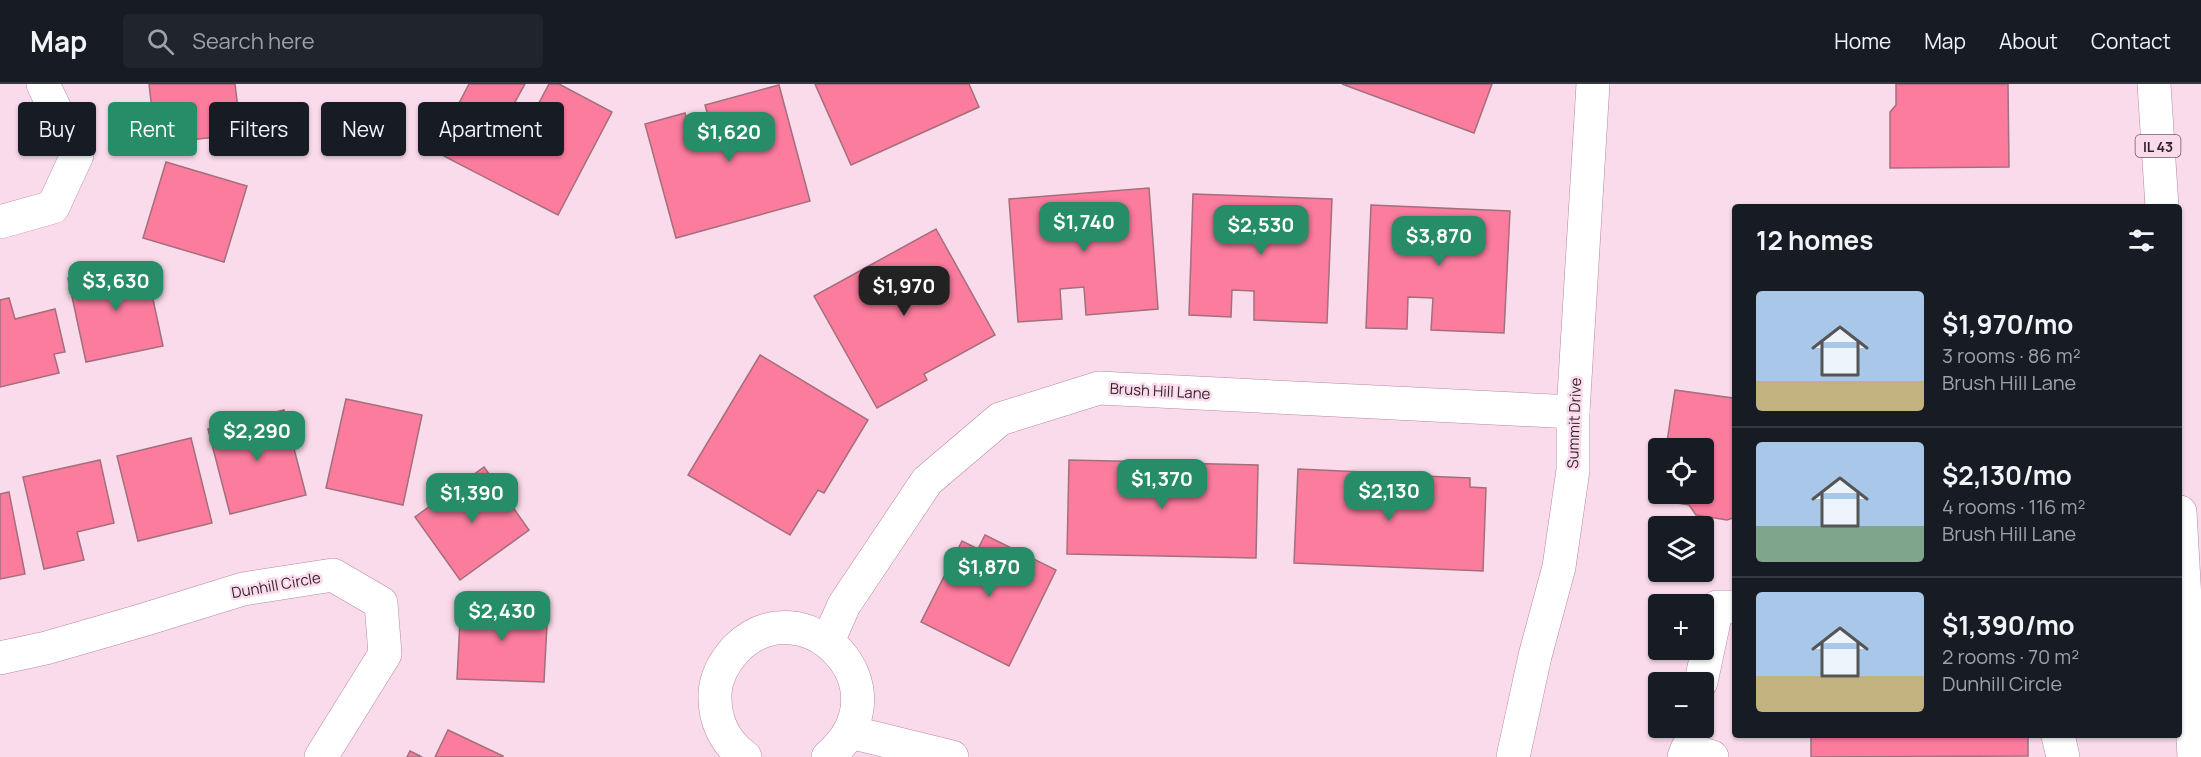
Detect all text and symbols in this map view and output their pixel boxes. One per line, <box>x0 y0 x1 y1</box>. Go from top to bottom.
search box <box>123 14 543 68</box>
text: Map <box>30 22 87 60</box>
icon: search <box>144 25 177 58</box>
text: Search here <box>192 26 315 56</box>
text: Home <box>1834 27 1891 55</box>
text: Map <box>1924 27 1966 55</box>
text: About <box>1999 27 2058 55</box>
text: Contact <box>2091 27 2171 55</box>
chip: Buy <box>18 102 96 156</box>
chip: Rent <box>108 102 197 156</box>
chip: Filters <box>209 102 309 156</box>
chip: New <box>321 102 406 156</box>
chip: Apartment <box>418 102 564 156</box>
pin: $1,620 <box>680 112 778 163</box>
text: $1,620 <box>697 118 761 145</box>
road number: IL 43 <box>2136 135 2180 157</box>
pin: $1,740 <box>1035 202 1133 253</box>
pin: $2,530 <box>1212 205 1310 256</box>
text: $1,740 <box>1053 208 1115 235</box>
text: $2,530 <box>1227 211 1295 238</box>
pin: $3,870 <box>1390 216 1488 267</box>
text: $3,870 <box>1406 222 1472 249</box>
text: 12 homes <box>1756 222 1873 258</box>
icon: filters <box>2125 224 2158 257</box>
pin: $3,630 <box>67 261 165 312</box>
pin: $1,970 <box>855 266 953 317</box>
text: $3,630 <box>82 267 150 294</box>
text: $1,970 <box>873 272 935 299</box>
text: $1,970/mo <box>1942 306 2073 342</box>
icon: home <box>1804 315 1876 387</box>
text: 3 rooms · 86 m² <box>1942 342 2081 369</box>
text: Brush Hill Lane <box>1942 369 2076 396</box>
street label: Summit Drive <box>1562 377 1586 469</box>
street label: Brush Hill Lane <box>1109 378 1211 404</box>
pin: $2,290 <box>208 411 306 462</box>
text: $2,290 <box>223 417 291 444</box>
map controls <box>1648 438 1714 738</box>
button: locate <box>1648 438 1714 504</box>
text: $2,130/mo <box>1942 457 2072 493</box>
pin: $1,370 <box>1113 459 1211 510</box>
text: $1,370 <box>1131 465 1193 492</box>
icon: home <box>1804 466 1876 538</box>
pin: $2,130 <box>1340 471 1438 522</box>
pin: $1,390 <box>423 473 521 524</box>
text: $2,130 <box>1358 477 1420 504</box>
text: $1,390 <box>440 479 504 506</box>
text: 4 rooms · 116 m² <box>1942 493 2085 520</box>
button: layers <box>1648 516 1714 582</box>
text: Brush Hill Lane <box>1942 520 2076 547</box>
pin: $1,870 <box>940 547 1038 598</box>
text: $1,870 <box>958 553 1020 580</box>
street label: Dunhill Circle <box>230 567 322 603</box>
pin: $2,430 <box>453 591 551 642</box>
button: + <box>1648 594 1714 660</box>
text: $2,430 <box>468 597 536 624</box>
text: $1,390/mo <box>1942 607 2075 643</box>
icon: home <box>1804 616 1876 688</box>
text: 2 rooms · 70 m² <box>1942 643 2079 670</box>
text: Dunhill Circle <box>1942 670 2062 697</box>
button: − <box>1648 672 1714 738</box>

